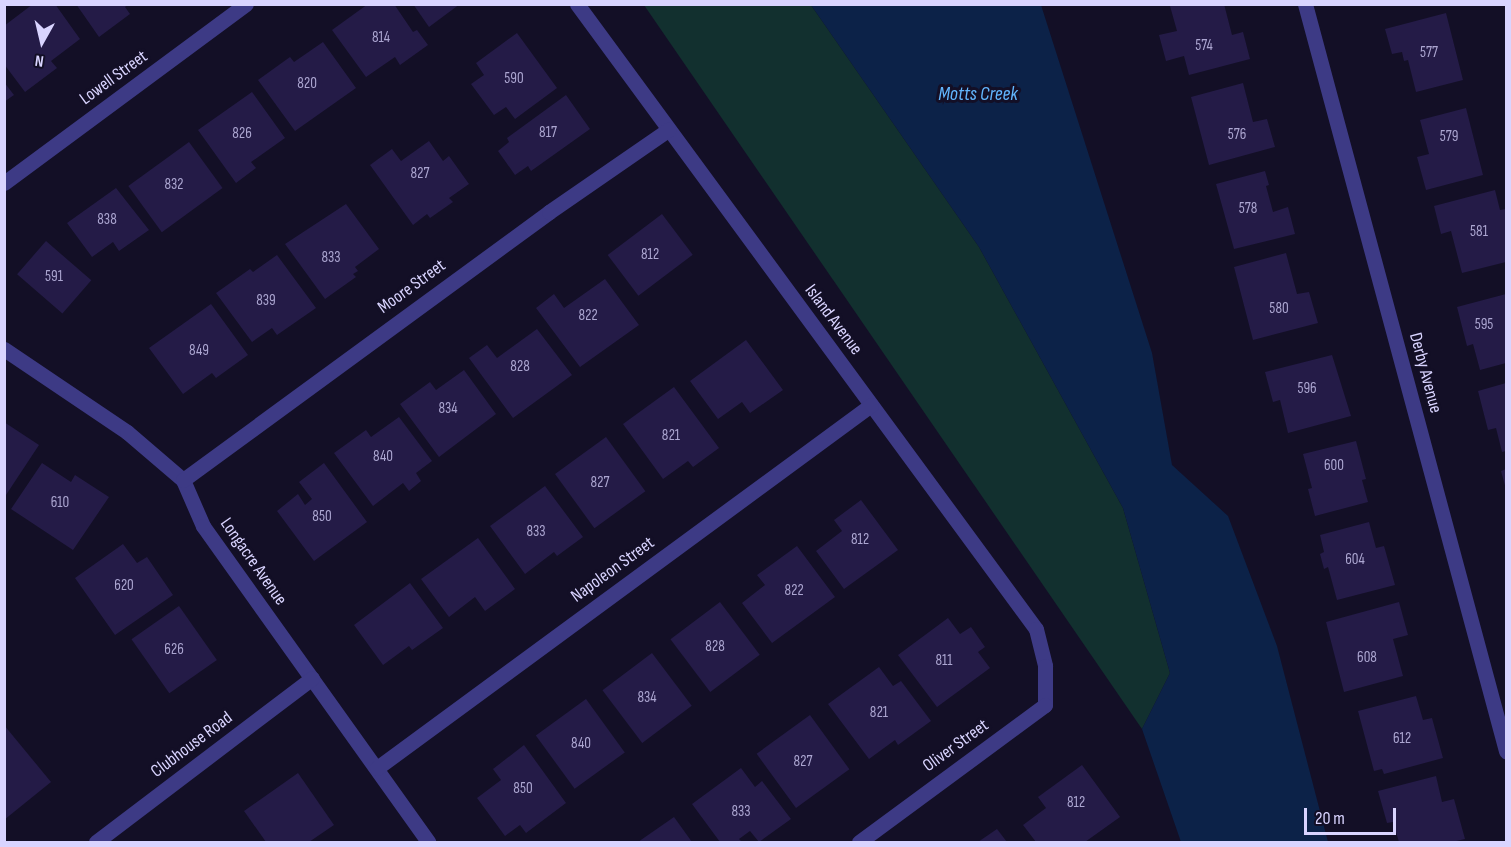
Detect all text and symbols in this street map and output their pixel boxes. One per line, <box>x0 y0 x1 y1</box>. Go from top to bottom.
north arrow <box>12 12 72 72</box>
house number: 814 <box>372 29 390 47</box>
house number: 574 <box>1195 37 1213 55</box>
house number: 577 <box>1420 44 1438 62</box>
street label: Lowell Street <box>76 46 152 110</box>
text: N <box>34 50 45 70</box>
house number: 590 <box>504 70 524 88</box>
house number: 820 <box>297 75 317 93</box>
water label: Motts Creek <box>938 82 1018 106</box>
house number: 817 <box>539 124 557 142</box>
house number: 826 <box>232 125 252 143</box>
house number: 576 <box>1228 126 1246 144</box>
house number: 579 <box>1440 128 1458 146</box>
house number: 827 <box>411 165 429 183</box>
house number: 832 <box>164 176 184 194</box>
house number: 578 <box>1239 200 1257 218</box>
house number: 838 <box>97 211 117 229</box>
house number: 581 <box>1470 223 1488 241</box>
house number: 812 <box>641 246 659 264</box>
house number: 833 <box>321 249 341 267</box>
street label: Moore Street <box>374 255 450 319</box>
house number: 591 <box>45 268 63 286</box>
street label: Island Avenue <box>800 281 866 359</box>
house number: 839 <box>256 292 276 310</box>
house number: 580 <box>1269 300 1289 318</box>
house number: 822 <box>578 307 598 325</box>
house number: 595 <box>1475 316 1493 334</box>
street label: Derby Avenue <box>1404 330 1446 416</box>
house number: 849 <box>189 342 209 360</box>
house number: 828 <box>510 358 530 376</box>
house number: 596 <box>1297 380 1317 398</box>
house number: 834 <box>438 400 458 418</box>
house number: 821 <box>662 427 680 445</box>
house number: 840 <box>373 448 393 466</box>
house number: 600 <box>1324 457 1344 475</box>
house number: 827 <box>591 474 609 492</box>
house number: 610 <box>51 494 69 512</box>
house number: 850 <box>312 508 332 526</box>
street label: Longacre Avenue <box>215 514 291 610</box>
house number: 833 <box>526 523 546 541</box>
house number: 812 <box>851 531 869 549</box>
street label: Napoleon Street <box>567 533 659 607</box>
house number: 604 <box>1345 551 1365 569</box>
house number: 620 <box>114 577 134 595</box>
house number: 822 <box>784 582 804 600</box>
house number: 828 <box>705 638 725 656</box>
house number: 626 <box>164 641 184 659</box>
house number: 608 <box>1357 649 1377 667</box>
house number: 811 <box>935 652 953 670</box>
house number: 834 <box>637 689 657 707</box>
house number: 821 <box>870 704 888 722</box>
street label: Clubhouse Road <box>147 707 237 783</box>
street label: Oliver Street <box>919 715 993 777</box>
house number: 612 <box>1393 730 1411 748</box>
house number: 840 <box>571 735 591 753</box>
house number: 827 <box>794 753 812 771</box>
house number: 850 <box>513 780 533 798</box>
house number: 812 <box>1067 794 1085 812</box>
scale bar <box>1307 796 1398 834</box>
house number: 833 <box>731 803 751 821</box>
text: 20 m <box>1315 808 1345 829</box>

